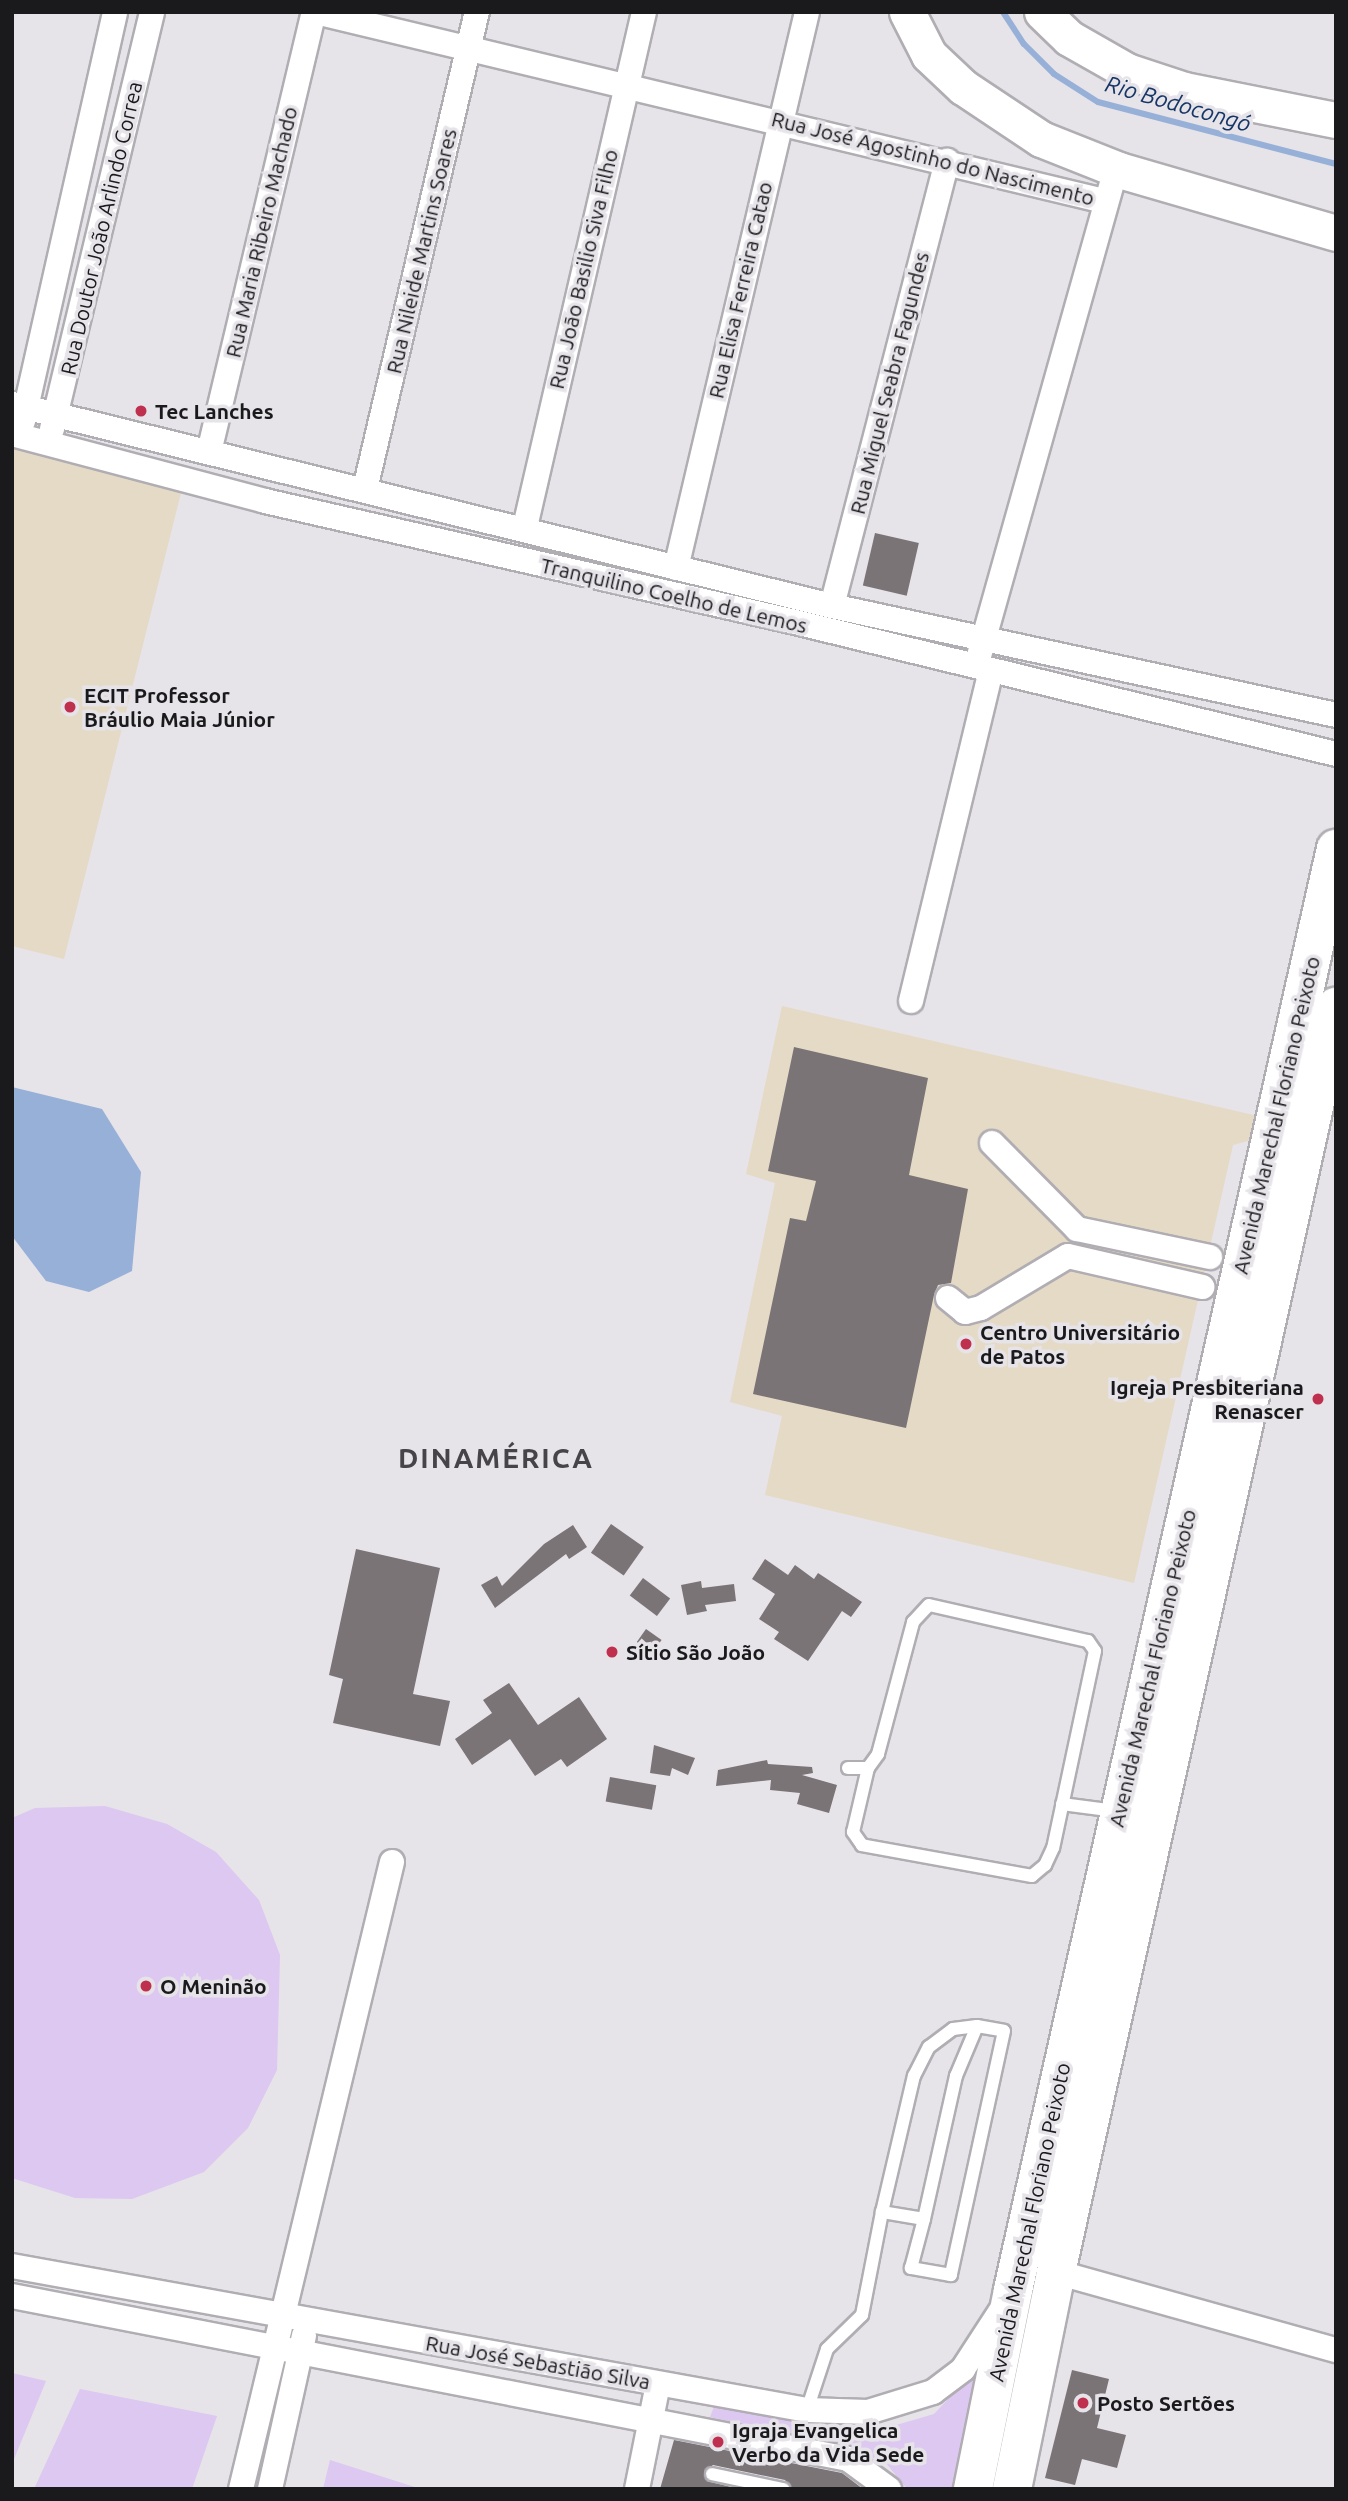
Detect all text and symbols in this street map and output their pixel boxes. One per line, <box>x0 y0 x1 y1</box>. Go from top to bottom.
water label: Rio Bodocongó <box>1102 70 1254 138</box>
street label: Rua Doutor João Arlindo Correa <box>55 79 147 377</box>
street label: Rua Maria Ribeiro Machado <box>220 104 302 360</box>
street label: Rua José Agostinho do Nascimento <box>769 106 1097 210</box>
street label: Rua Nileide Martins Soares <box>381 126 461 376</box>
street label: Rua João Basilio Siva Filho <box>543 147 623 391</box>
street label: Rua Elisa Ferreira Catao <box>703 179 777 401</box>
street label: Rua Miguel Seabra Fagundes <box>844 249 934 517</box>
place label: Tec Lanches <box>155 398 274 424</box>
marker: Tec Lanches <box>133 403 149 419</box>
street label: Tranquilino Coelho de Lemos <box>538 552 810 638</box>
place label: ECIT Professor Bráulio Maia Júnior <box>84 682 275 732</box>
marker: ECIT Professor Bráulio Maia Júnior <box>62 699 78 715</box>
street label: Avenida Marechal Floriano Peixoto <box>1227 954 1325 1276</box>
place label: Centro Universitário de Patos <box>980 1319 1180 1369</box>
marker: Centro Universitário de Patos <box>958 1336 974 1352</box>
place label: Igreja Presbiteriana Renascer <box>1110 1374 1304 1424</box>
marker: Igreja Presbiteriana Renascer <box>1310 1391 1326 1407</box>
district label: DINAMÉRICA <box>399 1441 593 1475</box>
street label: Avenida Marechal Floriano Peixoto <box>1103 1507 1201 1829</box>
place label: Sítio São João <box>626 1639 765 1665</box>
marker: Sítio São João <box>604 1644 620 1660</box>
place label: O Meninão <box>160 1973 267 1999</box>
marker: O Meninão <box>138 1978 154 1994</box>
street label: Avenida Marechal Floriano Peixoto <box>983 2060 1075 2384</box>
street label: Rua José Sebastião Silva <box>424 2330 652 2394</box>
place label: Posto Sertões <box>1097 2390 1235 2416</box>
marker: Posto Sertões <box>1075 2395 1091 2411</box>
place label: Igraja Evangelica Verbo da Vida Sede <box>732 2417 924 2467</box>
marker: Igraja Evangelica Verbo da Vida Sede <box>710 2434 726 2450</box>

